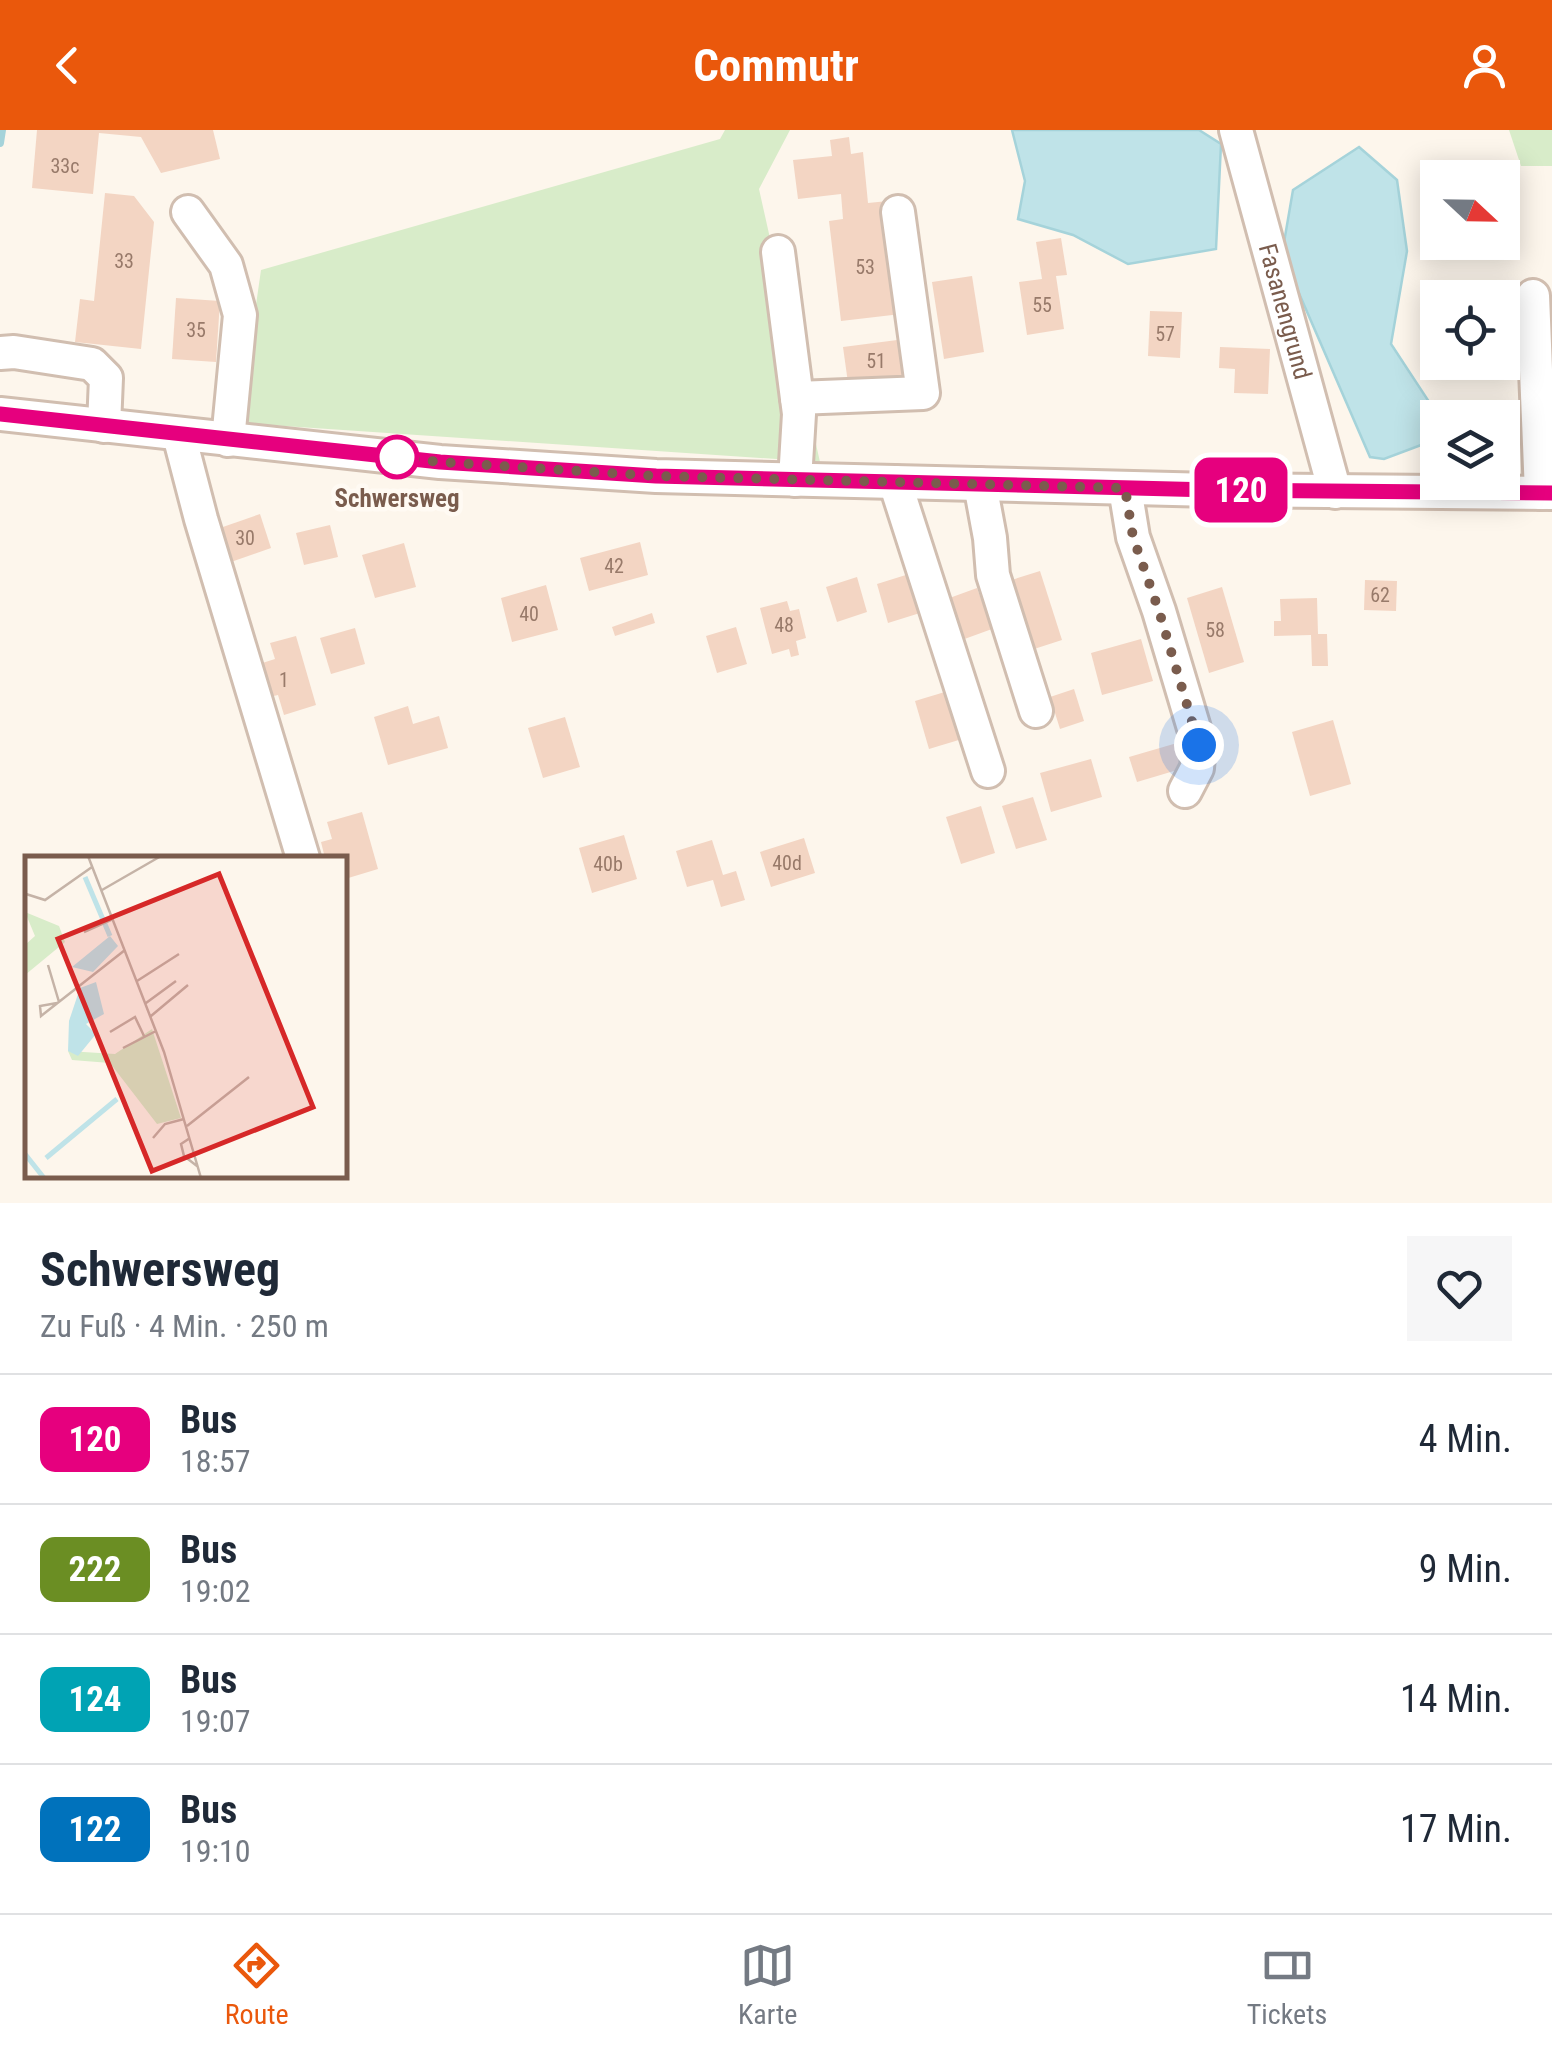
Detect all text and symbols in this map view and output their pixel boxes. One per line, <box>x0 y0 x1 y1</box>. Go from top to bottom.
icon: back <box>40 38 95 93</box>
icon: person <box>1457 38 1512 93</box>
text: Commutr <box>693 39 859 92</box>
house number: 33c <box>51 154 79 178</box>
north arrow <box>1420 160 1520 260</box>
map controls <box>1420 160 1520 500</box>
street label: Fasanengrund <box>1253 240 1318 382</box>
house number: 33 <box>114 249 134 273</box>
house number: 53 <box>855 255 875 279</box>
button: locate <box>1420 280 1520 380</box>
house number: 55 <box>1032 293 1052 317</box>
house number: 35 <box>186 318 206 342</box>
house number: 57 <box>1155 322 1175 346</box>
house number: 51 <box>866 349 886 373</box>
button: layers <box>1420 400 1520 500</box>
marker: Schwersweg <box>376 436 418 478</box>
line badge: 120 <box>1184 458 1298 522</box>
text: 120 <box>1214 470 1268 511</box>
place label: Schwersweg <box>334 484 460 513</box>
house number: 30 <box>235 526 255 550</box>
house number: 42 <box>604 554 624 578</box>
house number: 62 <box>1370 583 1390 607</box>
house number: 40 <box>519 602 539 626</box>
house number: 48 <box>774 613 794 637</box>
house number: 58 <box>1205 618 1225 642</box>
house number: 1 <box>279 668 289 692</box>
your location <box>1174 720 1224 770</box>
house number: 40d <box>772 851 802 875</box>
house number: 40b <box>593 852 623 876</box>
inset map <box>25 856 348 1178</box>
button: heart <box>1407 1236 1512 1341</box>
text: Schwersweg <box>40 1241 280 1298</box>
text: Zu Fuß · 4 Min. · 250 m <box>40 1307 329 1345</box>
text: Bus <box>180 1398 237 1442</box>
text: 4 Min. <box>1419 1417 1512 1461</box>
text: 120 <box>68 1419 122 1460</box>
text: 18:57 <box>180 1442 251 1480</box>
text: Bus <box>180 1528 237 1572</box>
text: 9 Min. <box>1419 1547 1512 1591</box>
text: 222 <box>68 1549 122 1590</box>
text: 19:02 <box>180 1572 251 1610</box>
text: Bus <box>180 1658 237 1702</box>
text: 14 Min. <box>1400 1677 1512 1721</box>
text: 124 <box>68 1679 122 1720</box>
text: 19:07 <box>180 1702 251 1740</box>
text: Bus <box>180 1788 237 1832</box>
text: 17 Min. <box>1400 1807 1512 1851</box>
text: 122 <box>68 1809 122 1850</box>
text: 19:10 <box>180 1832 251 1870</box>
tab: Route <box>225 1938 289 2031</box>
tab: Karte <box>738 1938 797 2031</box>
tab: Tickets <box>1247 1938 1327 2031</box>

